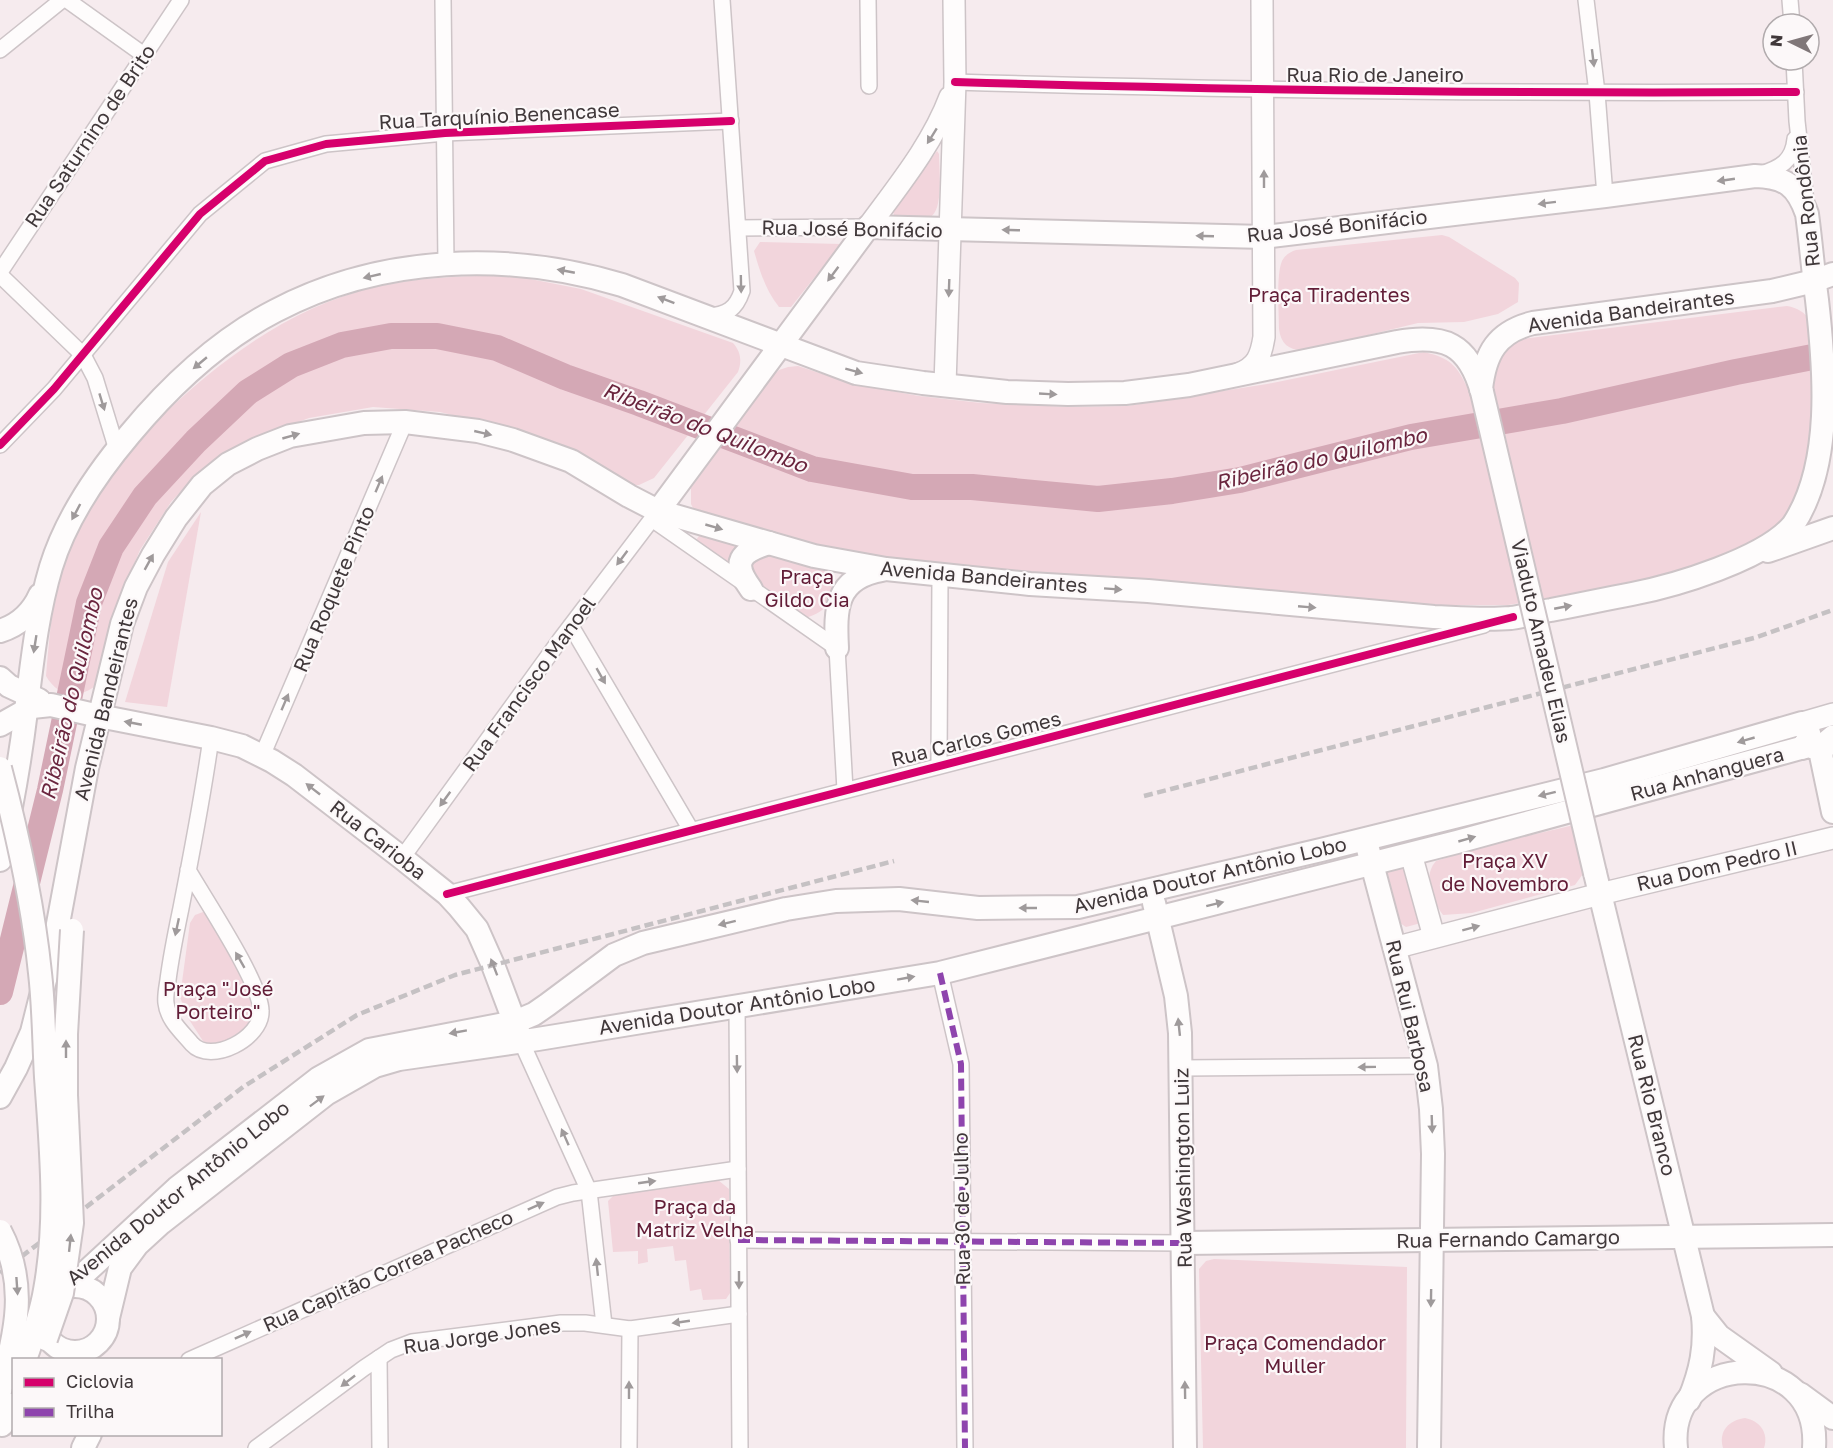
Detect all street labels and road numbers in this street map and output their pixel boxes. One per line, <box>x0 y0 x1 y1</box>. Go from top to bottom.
street label: Rua Saturnino de Brito <box>19 39 159 232</box>
street label: Rua Rio de Janeiro <box>1286 62 1464 86</box>
street label: Rua Tarquínio Benencase <box>378 97 620 133</box>
street label: Rua Rondônia <box>1786 134 1824 268</box>
street label: Rua José Bonifácio <box>1245 204 1428 246</box>
street label: Rua José Bonifácio <box>761 214 943 242</box>
street label: Avenida Bandeirantes <box>1526 284 1736 336</box>
street label: Rua Roquete Pinto <box>287 502 379 675</box>
street label: Viaduto Amadeu Elias <box>1507 536 1577 745</box>
street label: Avenida Bandeirantes <box>879 555 1089 597</box>
street label: Rua Francisco Manoel <box>457 591 600 776</box>
street label: Avenida Bandeirantes <box>68 595 142 803</box>
street label: Rua Carlos Gomes <box>888 705 1063 771</box>
street label: Rua Anhanguera <box>1627 741 1786 805</box>
street label: Rua Carioba <box>326 794 431 884</box>
street label: Avenida Doutor Antônio Lobo <box>1071 831 1349 917</box>
street label: Rua Dom Pedro II <box>1634 835 1800 895</box>
street label: Rua Rui Barbosa <box>1382 937 1440 1094</box>
street label: Avenida Doutor Antônio Lobo <box>597 971 877 1039</box>
street label: Rua Rio Branco <box>1624 1031 1682 1178</box>
street label: Rua Washington Luiz <box>1168 1068 1196 1268</box>
street label: Avenida Doutor Antônio Lobo <box>61 1095 293 1289</box>
street label: Rua 30 de Julho <box>948 1132 974 1286</box>
street label: Rua Capitão Correa Pacheco <box>259 1204 516 1336</box>
street label: Rua Fernando Camargo <box>1396 1224 1620 1252</box>
street label: Rua Jorge Jones <box>402 1312 562 1358</box>

